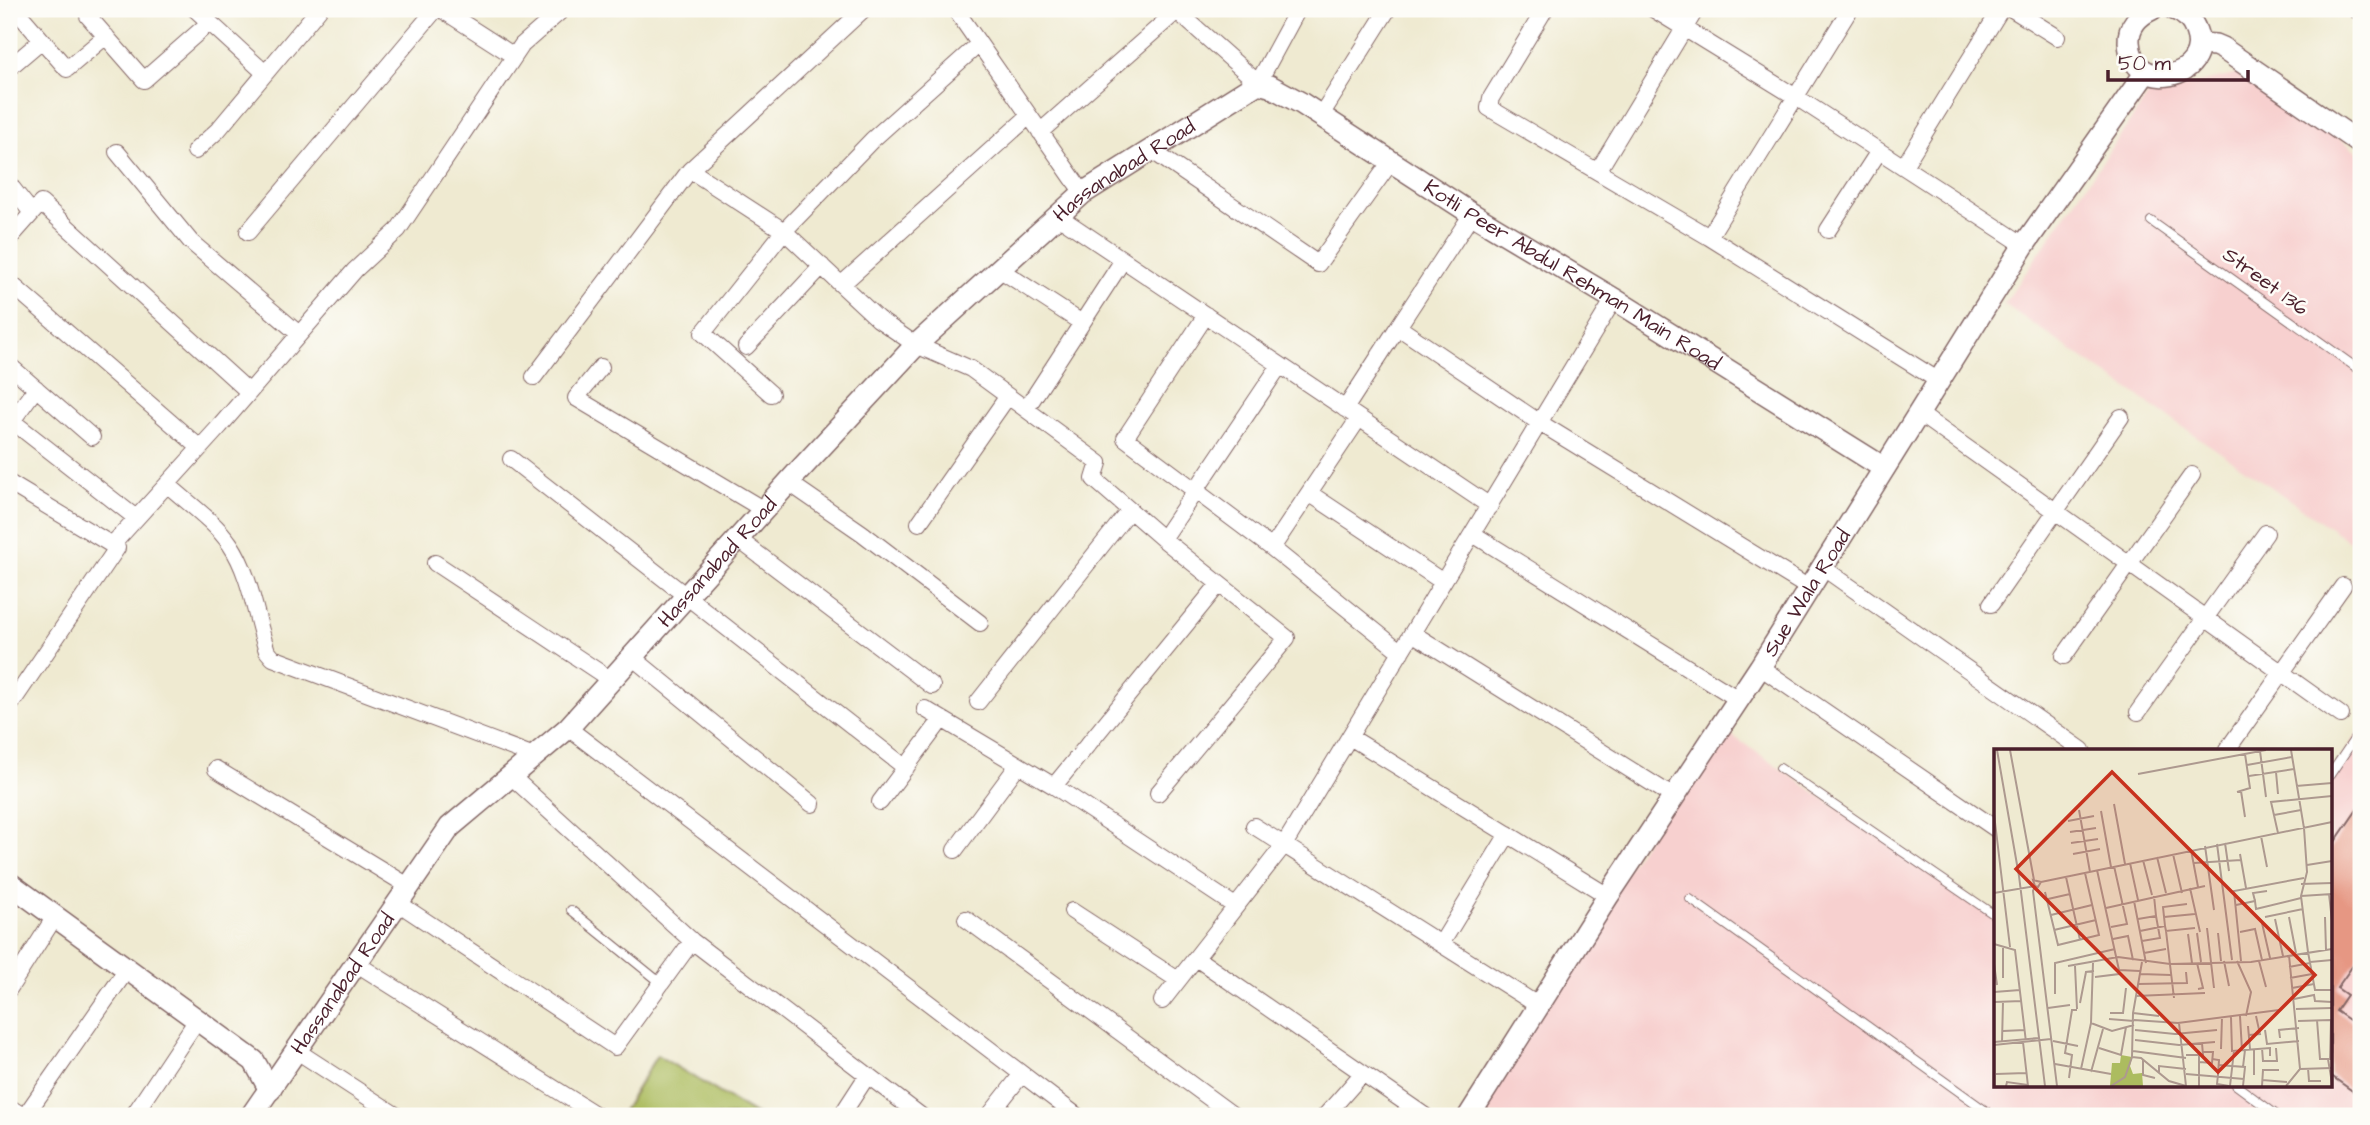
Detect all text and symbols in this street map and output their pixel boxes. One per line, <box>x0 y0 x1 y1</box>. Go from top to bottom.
scale bar <box>2108 38 2248 82</box>
text: 50 m <box>2118 49 2172 78</box>
street label: Hassanabad Road <box>1047 112 1201 229</box>
street label: Kotli Peer Abdul Rehman Main Road <box>1418 173 1727 378</box>
street label: Street 136 <box>2217 240 2315 322</box>
street label: Hassanabad Road <box>651 491 784 634</box>
street label: Sue Wala Road <box>1756 523 1858 662</box>
inset map <box>1994 749 2332 1086</box>
street label: Hassanabad Road <box>284 907 402 1060</box>

